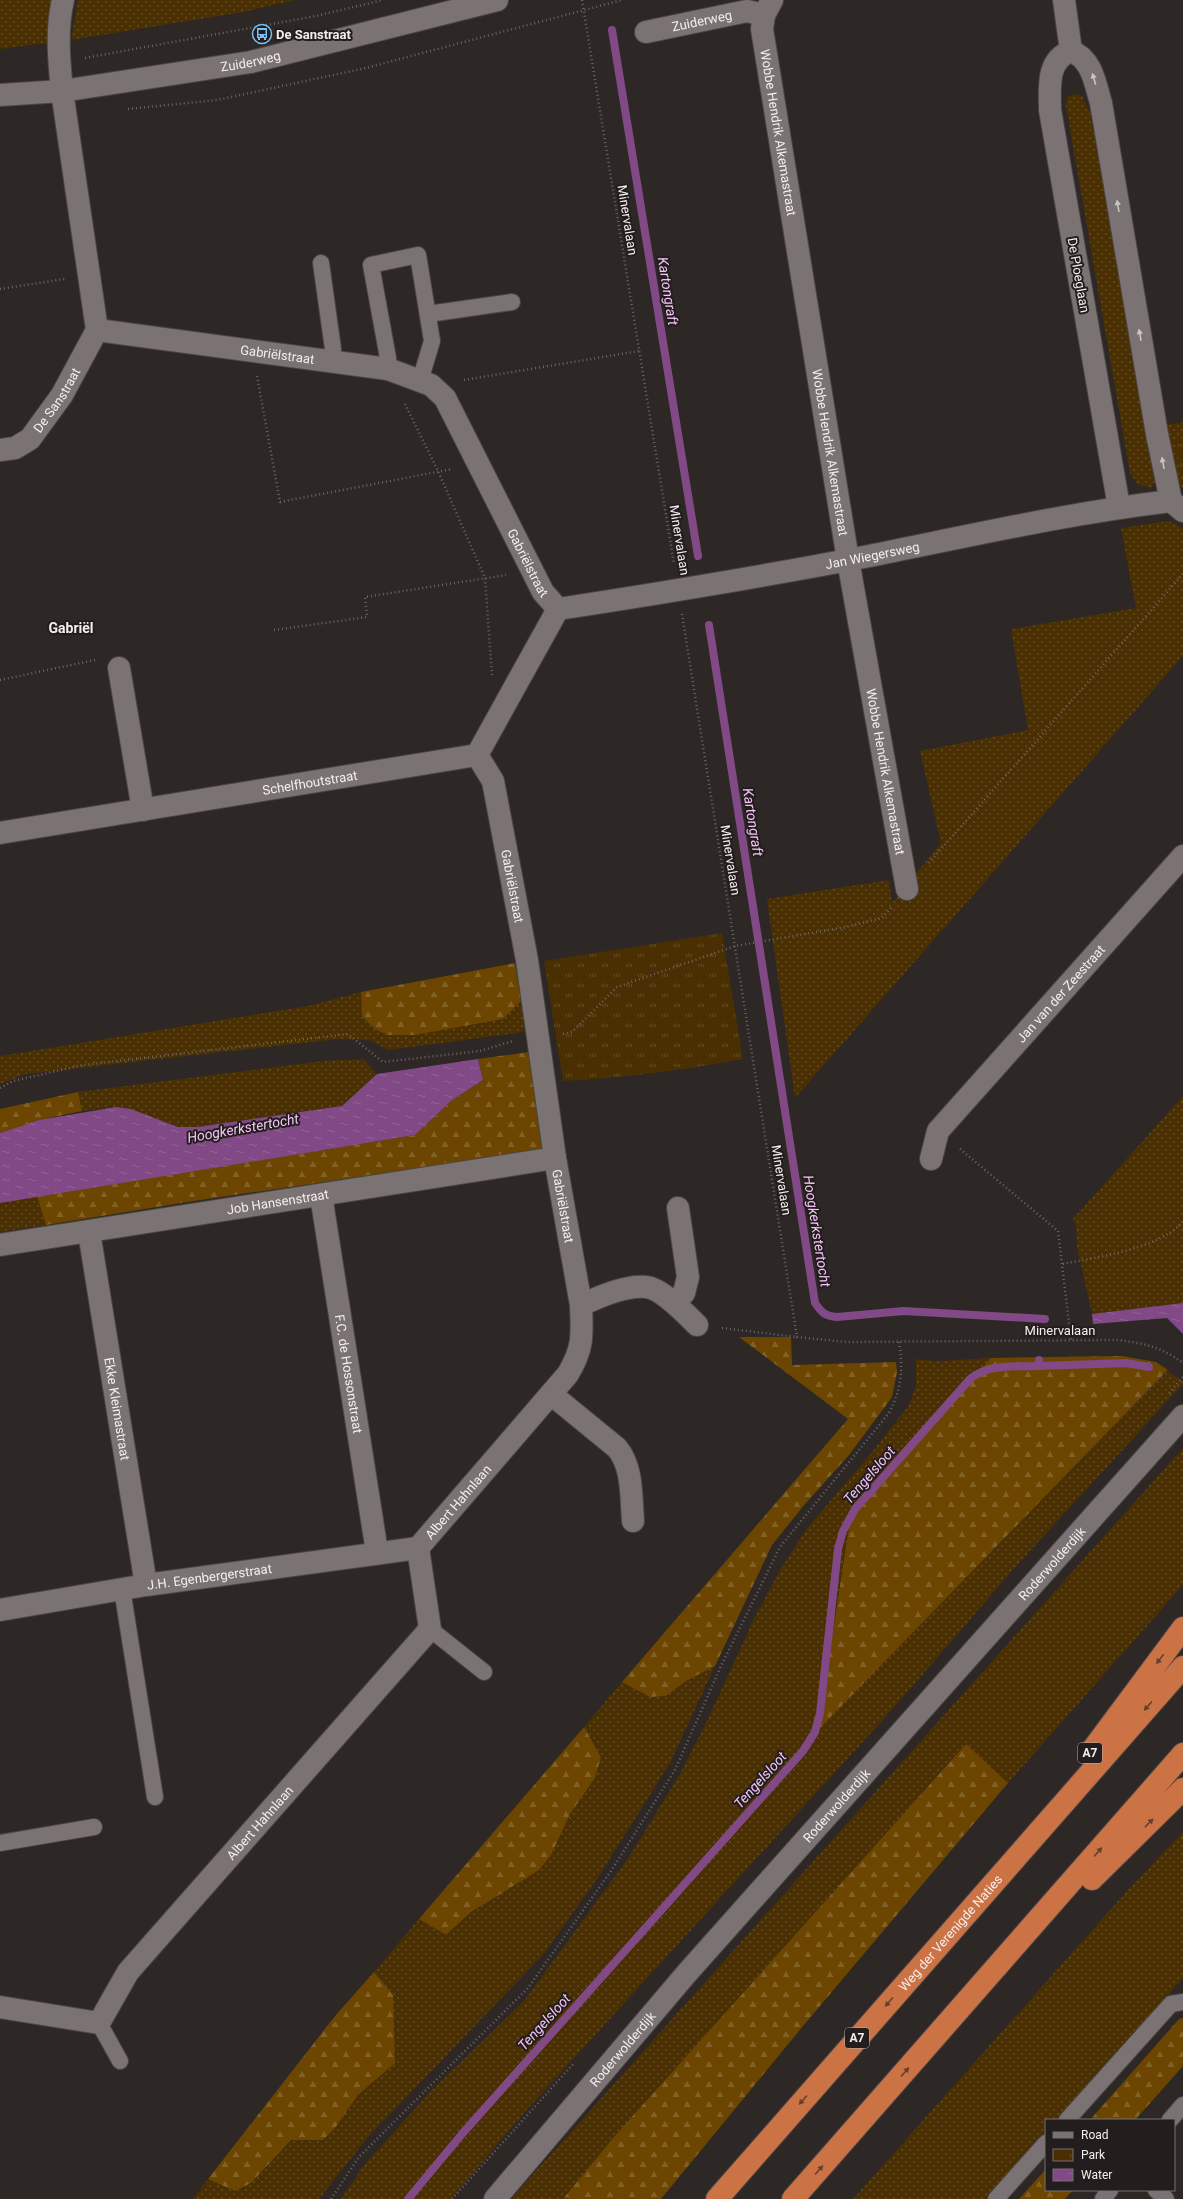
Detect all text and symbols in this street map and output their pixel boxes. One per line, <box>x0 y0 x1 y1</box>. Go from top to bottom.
street label: Zuiderweg <box>671 7 733 34</box>
bus stop icon: De Sanstraat <box>251 23 273 45</box>
place label: De Sanstraat <box>276 27 351 42</box>
street label: Zuiderweg <box>220 48 282 75</box>
street label: Wobbe Hendrik Alkemastraat <box>757 48 799 217</box>
one-way arrow <box>1091 73 1097 85</box>
street label: Minervalaan <box>615 184 640 256</box>
one-way arrow <box>1115 200 1121 213</box>
street label: De Ploeglaan <box>1065 236 1093 314</box>
water label: Kartongraft <box>655 256 681 327</box>
one-way arrow <box>1137 328 1143 341</box>
street label: Gabriëlstraat <box>239 342 315 367</box>
street label: De Sanstraat <box>30 365 83 435</box>
street label: Wobbe Hendrik Alkemastraat <box>809 368 851 537</box>
one-way arrow <box>1159 456 1165 469</box>
street label: Minervalaan <box>667 504 692 576</box>
street label: Gabriëlstraat <box>504 526 551 601</box>
street label: Jan Wiegersweg <box>824 539 921 572</box>
district label: Gabriël <box>48 620 94 636</box>
street label: Wobbe Hendrik Alkemastraat <box>863 687 908 856</box>
street label: Schelfhoutstraat <box>261 768 358 798</box>
water label: Kartongraft <box>740 787 766 858</box>
street label: Minervalaan <box>718 824 743 896</box>
street label: Gabriëlstraat <box>498 848 527 924</box>
street label: Jan van der Zeestraat <box>1014 942 1108 1046</box>
water label: Hoogkerkstertocht <box>186 1110 301 1146</box>
street label: Minervalaan <box>769 1144 794 1216</box>
street label: Gabriëlstraat <box>549 1168 577 1244</box>
water label: Hoogkerkstertocht <box>800 1174 834 1289</box>
street label: Job Hansenstraat <box>226 1187 330 1217</box>
street label: F.C. de Hossonstraat <box>332 1313 365 1434</box>
street label: Minervalaan <box>1025 1323 1095 1338</box>
street label: Ekke Kleimastraat <box>101 1356 133 1461</box>
water label: Tengelsloot <box>840 1443 899 1507</box>
street label: Albert Hahnlaan <box>422 1462 494 1542</box>
street label: Roderwolderdijk <box>1015 1524 1089 1604</box>
street label: J.H. Egenbergerstraat <box>146 1561 273 1593</box>
one-way arrow <box>1156 1654 1164 1664</box>
one-way arrow <box>1144 1702 1153 1711</box>
road number: A7 <box>1078 1743 1102 1763</box>
water label: Tengelsloot <box>730 1748 790 1812</box>
street label: Roderwolderdijk <box>800 1766 874 1846</box>
street label: Albert Hahnlaan <box>223 1783 296 1863</box>
one-way arrow <box>1144 1818 1153 1828</box>
one-way arrow <box>1093 1847 1102 1857</box>
street label: Weg der Verenigde Naties <box>896 1872 1006 1994</box>
water label: Tengelsloot <box>514 1990 574 2054</box>
one-way arrow <box>884 1997 893 2007</box>
street label: Roderwolderdijk <box>587 2008 659 2090</box>
road number: A7 <box>845 2028 869 2048</box>
one-way arrow <box>900 2067 909 2077</box>
one-way arrow <box>799 2094 808 2105</box>
legend <box>1045 2119 1175 2191</box>
text: Road <box>1081 2128 1109 2142</box>
text: Park <box>1081 2148 1106 2162</box>
one-way arrow <box>814 2164 823 2175</box>
text: Water <box>1081 2168 1112 2182</box>

